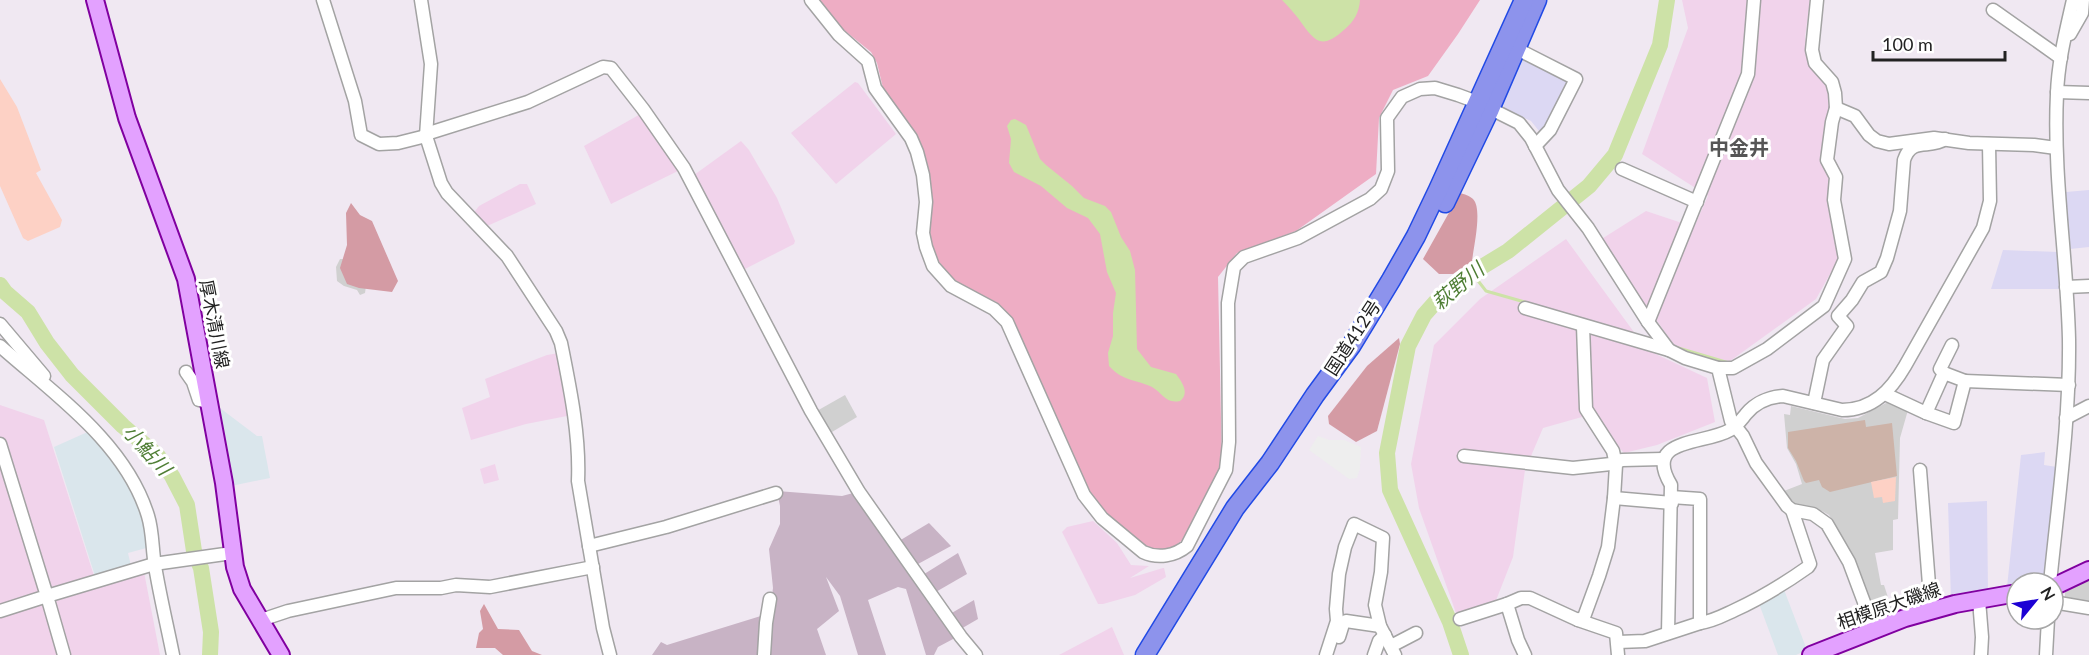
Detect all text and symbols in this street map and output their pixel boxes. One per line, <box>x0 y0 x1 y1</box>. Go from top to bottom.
scale bar <box>1873 24 2005 62</box>
text: 100 m <box>1882 33 1933 55</box>
district label: 中金井 <box>1709 135 1769 159</box>
water label: 萩野川 <box>1427 255 1490 314</box>
street label: 厚木清川線 <box>196 278 234 370</box>
street label: 国道412号 <box>1320 296 1385 379</box>
water label: 小鮎川 <box>119 419 178 481</box>
north arrow <box>2005 571 2065 631</box>
street label: 相模原大磯線 <box>1834 577 1943 633</box>
text: N <box>2037 583 2060 603</box>

